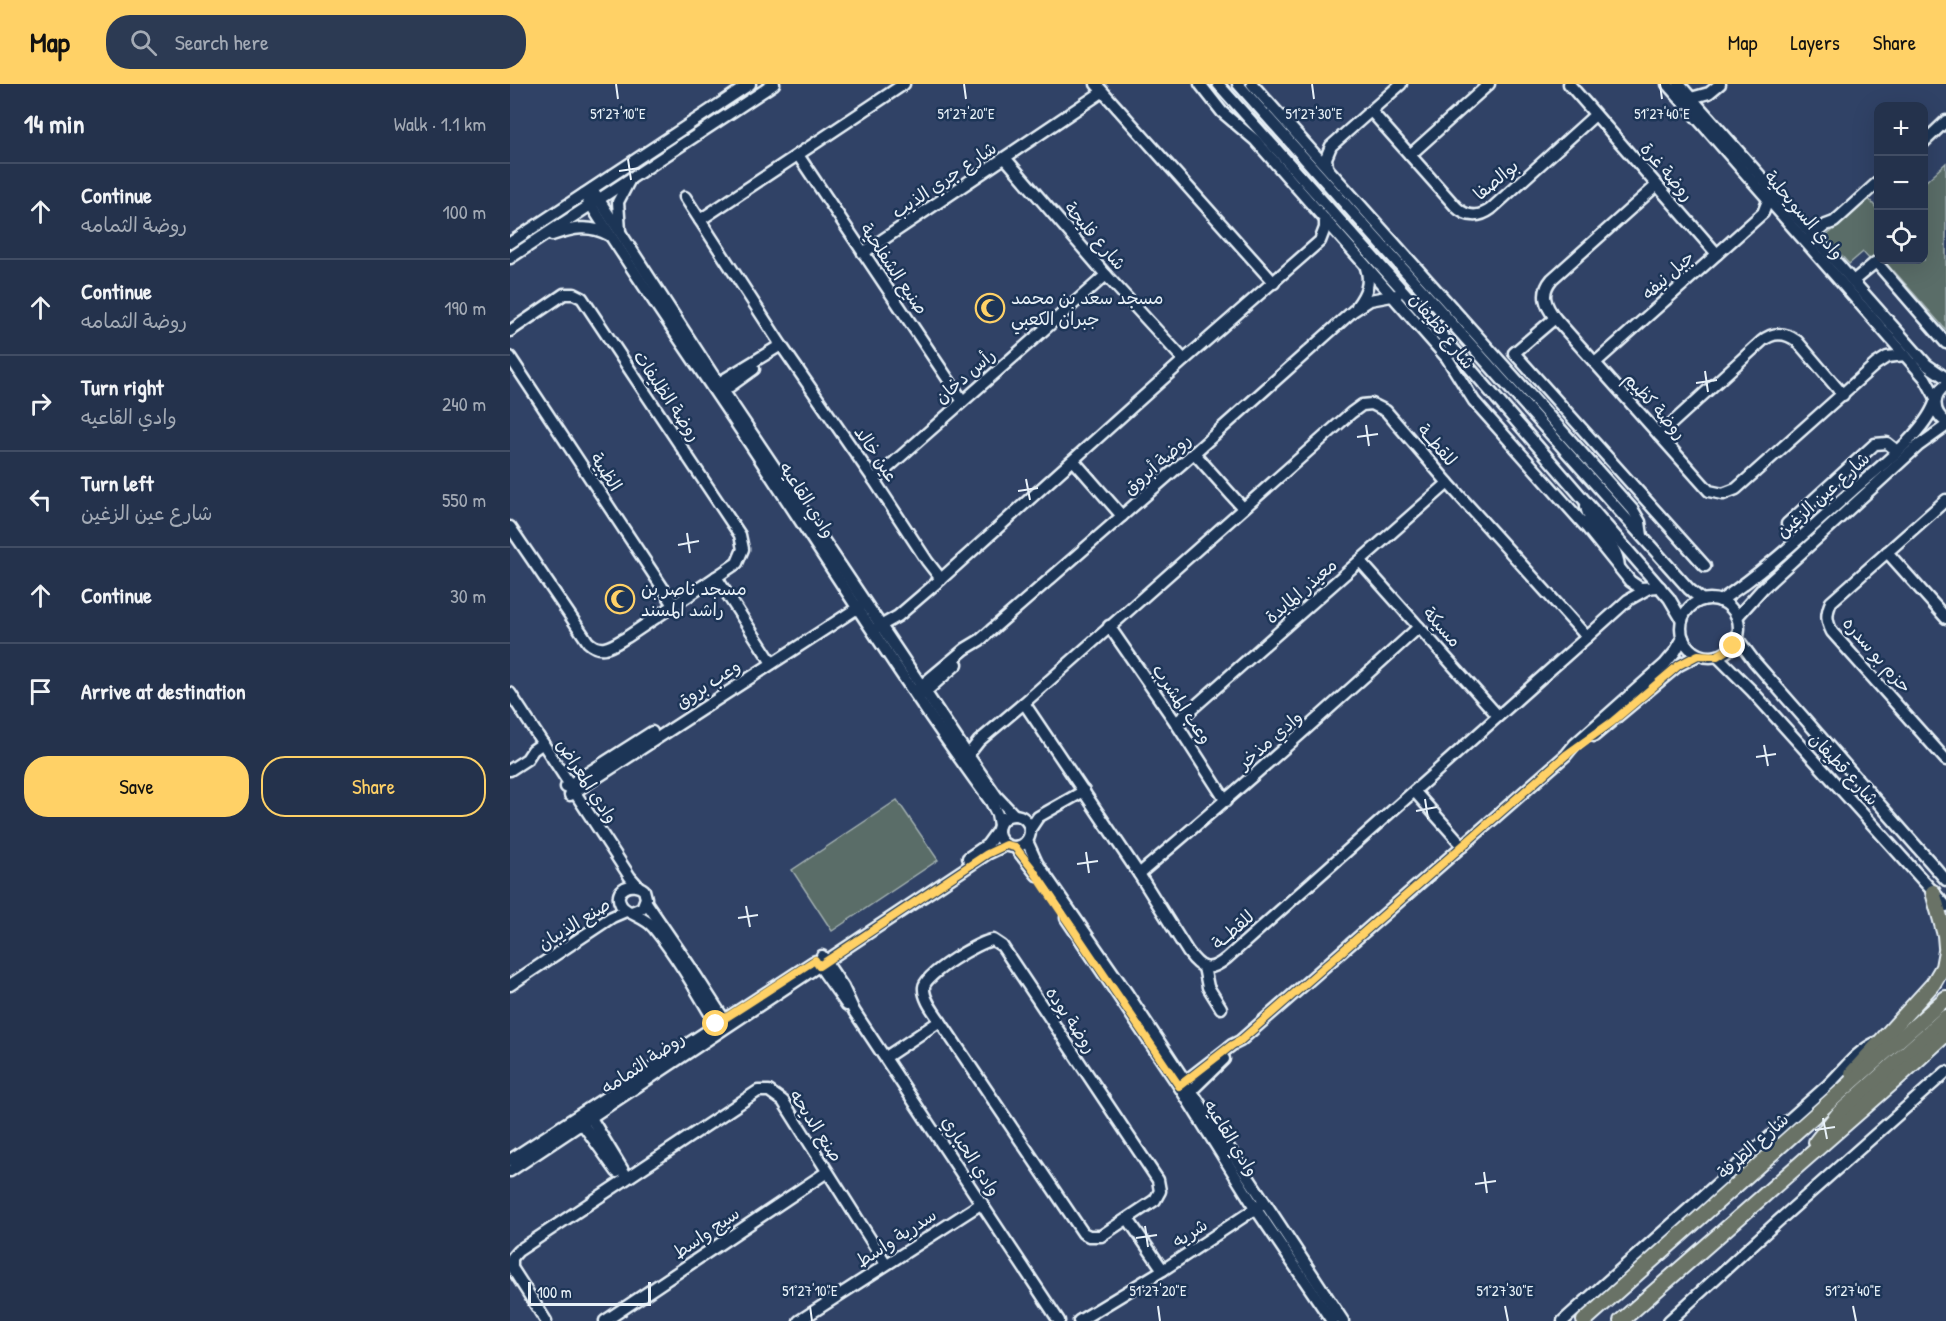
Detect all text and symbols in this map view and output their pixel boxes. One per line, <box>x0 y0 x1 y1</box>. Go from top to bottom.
search box <box>106 15 526 69</box>
text: Map <box>30 23 70 61</box>
icon: search <box>127 26 160 59</box>
text: Search here <box>175 27 269 57</box>
text: Map <box>1728 28 1757 57</box>
text: Layers <box>1790 28 1840 57</box>
text: Share <box>1873 28 1916 57</box>
map controls <box>1874 102 1928 264</box>
button: + <box>1874 102 1928 156</box>
text: 51°27'10"E <box>590 103 646 124</box>
text: 51°27'20"E <box>937 103 995 124</box>
text: 51°27'30"E <box>1286 103 1343 124</box>
text: 51°27'40"E <box>1634 103 1690 124</box>
text: 14 min <box>24 106 84 141</box>
text: Walk · 1.1 km <box>394 110 486 137</box>
street label: شارع جري الذيب <box>886 135 1002 225</box>
street label: روضة غرة <box>1635 137 1700 206</box>
street label: بوالصفا <box>1468 153 1524 206</box>
button: − <box>1874 156 1928 210</box>
street label: وادي السويحلية <box>1758 165 1850 265</box>
text: Continue <box>81 180 152 210</box>
icon: ahead <box>24 195 57 228</box>
street label: شارع فليحة <box>1059 196 1132 275</box>
text: 100 m <box>443 198 486 225</box>
button: locate <box>1874 210 1928 264</box>
text: روضة الثمامه <box>81 211 187 238</box>
street label: صنيع الشفلحية <box>854 218 934 320</box>
street label: جبل نيفه <box>1636 244 1699 305</box>
text: Continue <box>81 276 152 306</box>
place label: مسجد سعد بن محمد جبران الكعبي <box>1011 285 1164 335</box>
street label: شارع قطيفان <box>1404 287 1481 374</box>
icon: ahead <box>24 291 57 324</box>
mosque icon: مسجد سعد بن محمد جبران الكعبي <box>974 292 1006 324</box>
text: 190 m <box>444 294 486 321</box>
text: روضة الثمامه <box>81 307 187 334</box>
street label: رأس دخان <box>929 342 1000 409</box>
street label: روضة الظليفات <box>628 345 707 446</box>
street label: روضة كظيم <box>1617 367 1692 446</box>
text: Turn right <box>81 372 164 402</box>
icon: right <box>24 387 57 420</box>
text: 240 m <box>442 390 486 417</box>
text: وادي القاعيه <box>81 403 177 430</box>
street label: للقطــة <box>1412 418 1463 471</box>
street label: عين خالد <box>849 421 904 487</box>
street label: روضة أبروق <box>1117 427 1196 500</box>
street label: شارع عين الزغين <box>1770 446 1875 543</box>
street label: الظبية <box>585 448 628 496</box>
street label: وادي القاعيه <box>773 457 841 543</box>
text: Turn left <box>81 468 154 498</box>
icon: left <box>24 483 57 516</box>
text: 550 m <box>442 486 486 513</box>
text: شارع عين الزغين <box>81 499 212 526</box>
street label: معيذر المايدة <box>1259 552 1342 629</box>
place label: مسجد ناصر بن راشد المسند <box>641 576 747 622</box>
icon: ahead <box>24 579 57 612</box>
text: Continue <box>81 580 152 610</box>
text: 30 m <box>450 582 486 609</box>
mosque icon: مسجد ناصر بن راشد المسند <box>604 583 636 615</box>
street label: مسيكة <box>1417 601 1467 652</box>
street label: حزم بو سدره <box>1836 611 1918 700</box>
route end <box>1719 632 1745 658</box>
street label: وعب بروق <box>670 653 745 714</box>
street label: وعب المشرب <box>1146 659 1218 749</box>
icon: arrive <box>24 675 57 708</box>
text: Arrive at destination <box>81 676 246 706</box>
street label: وادي مذخر <box>1230 704 1308 777</box>
street label: شارع قطيفان <box>1804 727 1885 811</box>
street label: وادي المعراض <box>550 734 624 828</box>
button: Save <box>24 756 249 817</box>
button: Share <box>261 756 486 817</box>
street label: صنع الذيبان <box>533 891 615 957</box>
street label: للقطــة <box>1206 904 1259 955</box>
street label: روضة يوده <box>1040 981 1103 1058</box>
route start <box>702 1010 728 1036</box>
street label: روضة الثمامه <box>596 1025 689 1100</box>
street label: صنع الديحه <box>783 1085 849 1167</box>
street label: وادي القاعيه <box>1197 1095 1265 1181</box>
street label: شارع الطرفة <box>1711 1107 1794 1185</box>
street label: وادي الحباري <box>935 1111 1007 1201</box>
street label: سيج واسط <box>667 1200 744 1265</box>
street label: سدرية واسط <box>850 1202 941 1273</box>
street label: شريه <box>1167 1212 1212 1253</box>
scale bar <box>528 1279 651 1306</box>
text: 51°27'10"E <box>782 1280 838 1301</box>
text: 51°27'20"E <box>1129 1280 1187 1301</box>
text: 51°27'30"E <box>1477 1280 1534 1301</box>
text: 51°27'40"E <box>1825 1280 1881 1301</box>
text: 100 m <box>537 1281 572 1303</box>

